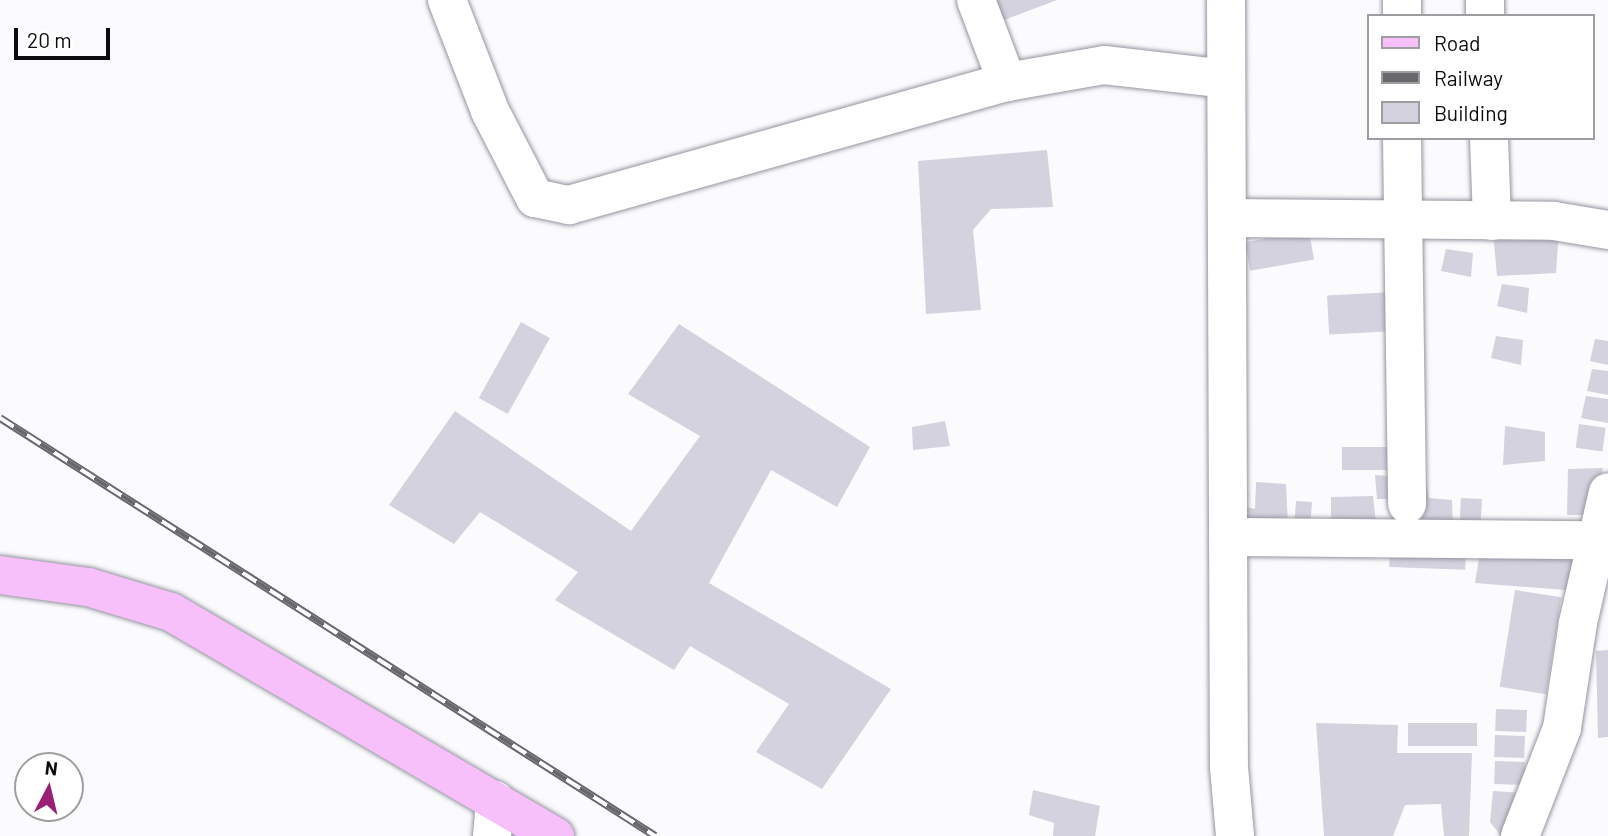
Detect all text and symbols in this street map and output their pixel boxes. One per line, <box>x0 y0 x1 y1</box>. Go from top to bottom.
scale bar <box>18 14 114 58</box>
legend <box>1366 14 1594 140</box>
text: 20 m <box>27 27 72 52</box>
text: Road <box>1434 30 1480 55</box>
text: Railway <box>1434 65 1503 90</box>
text: Building <box>1434 100 1508 125</box>
north arrow <box>14 752 84 822</box>
text: N <box>44 755 59 780</box>

